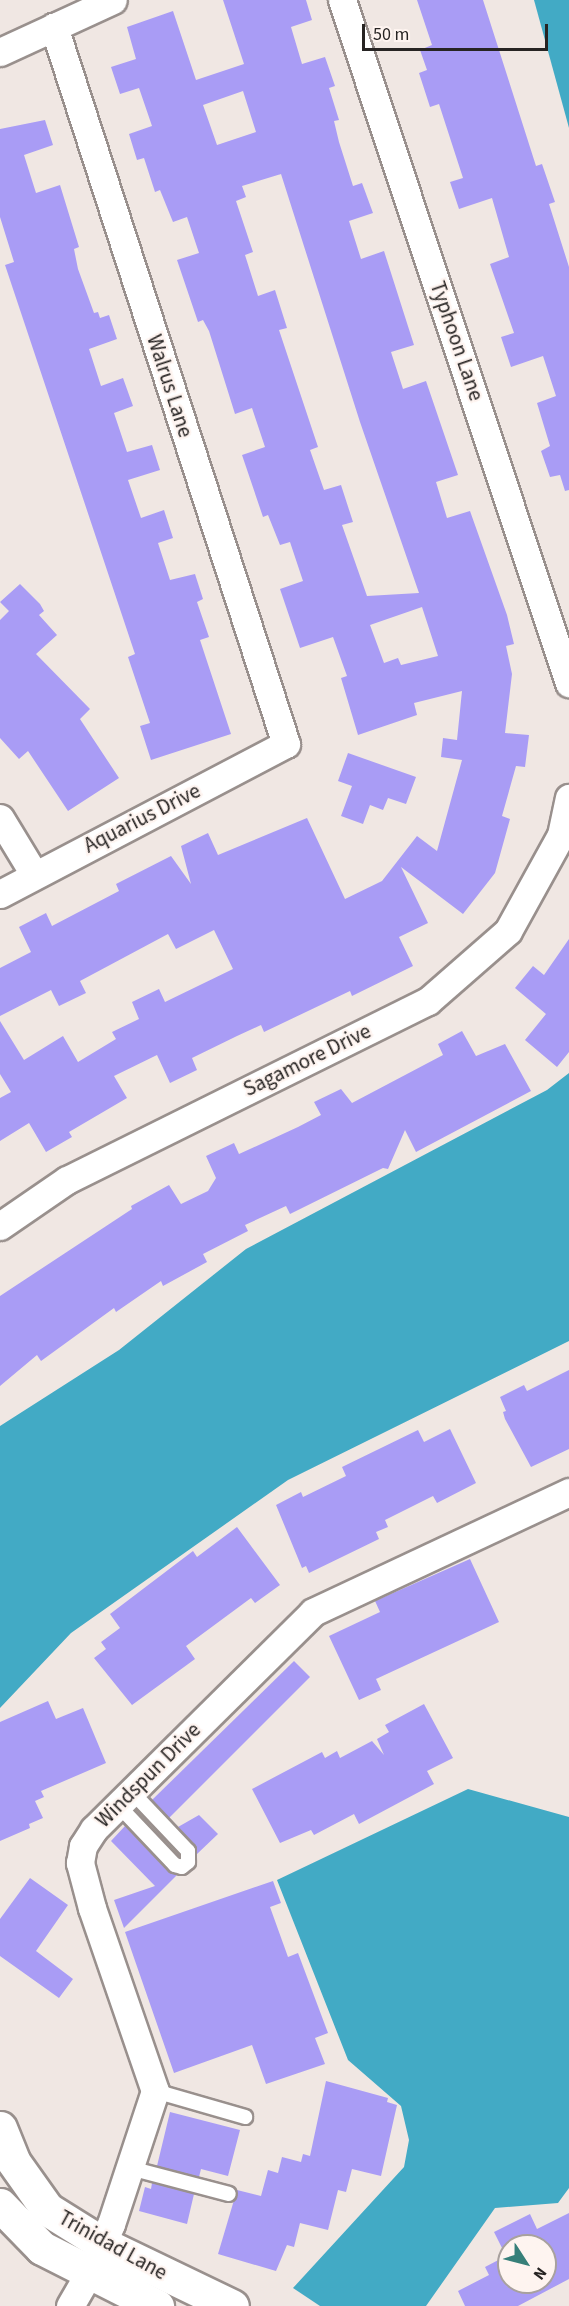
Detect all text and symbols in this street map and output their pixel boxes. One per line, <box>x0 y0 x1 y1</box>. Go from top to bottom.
scale bar <box>365 12 551 50</box>
text: 50 m <box>373 22 409 47</box>
street label: Typhoon Lane <box>425 278 489 404</box>
street label: Walrus Lane <box>142 331 198 441</box>
street label: Aquarius Drive <box>79 778 205 858</box>
street label: Sagamore Drive <box>239 1018 375 1102</box>
street label: Windspun Drive <box>90 1717 206 1833</box>
street label: Trinidad Lane <box>54 2205 172 2285</box>
north arrow <box>497 2234 557 2294</box>
text: N <box>528 2263 552 2284</box>

